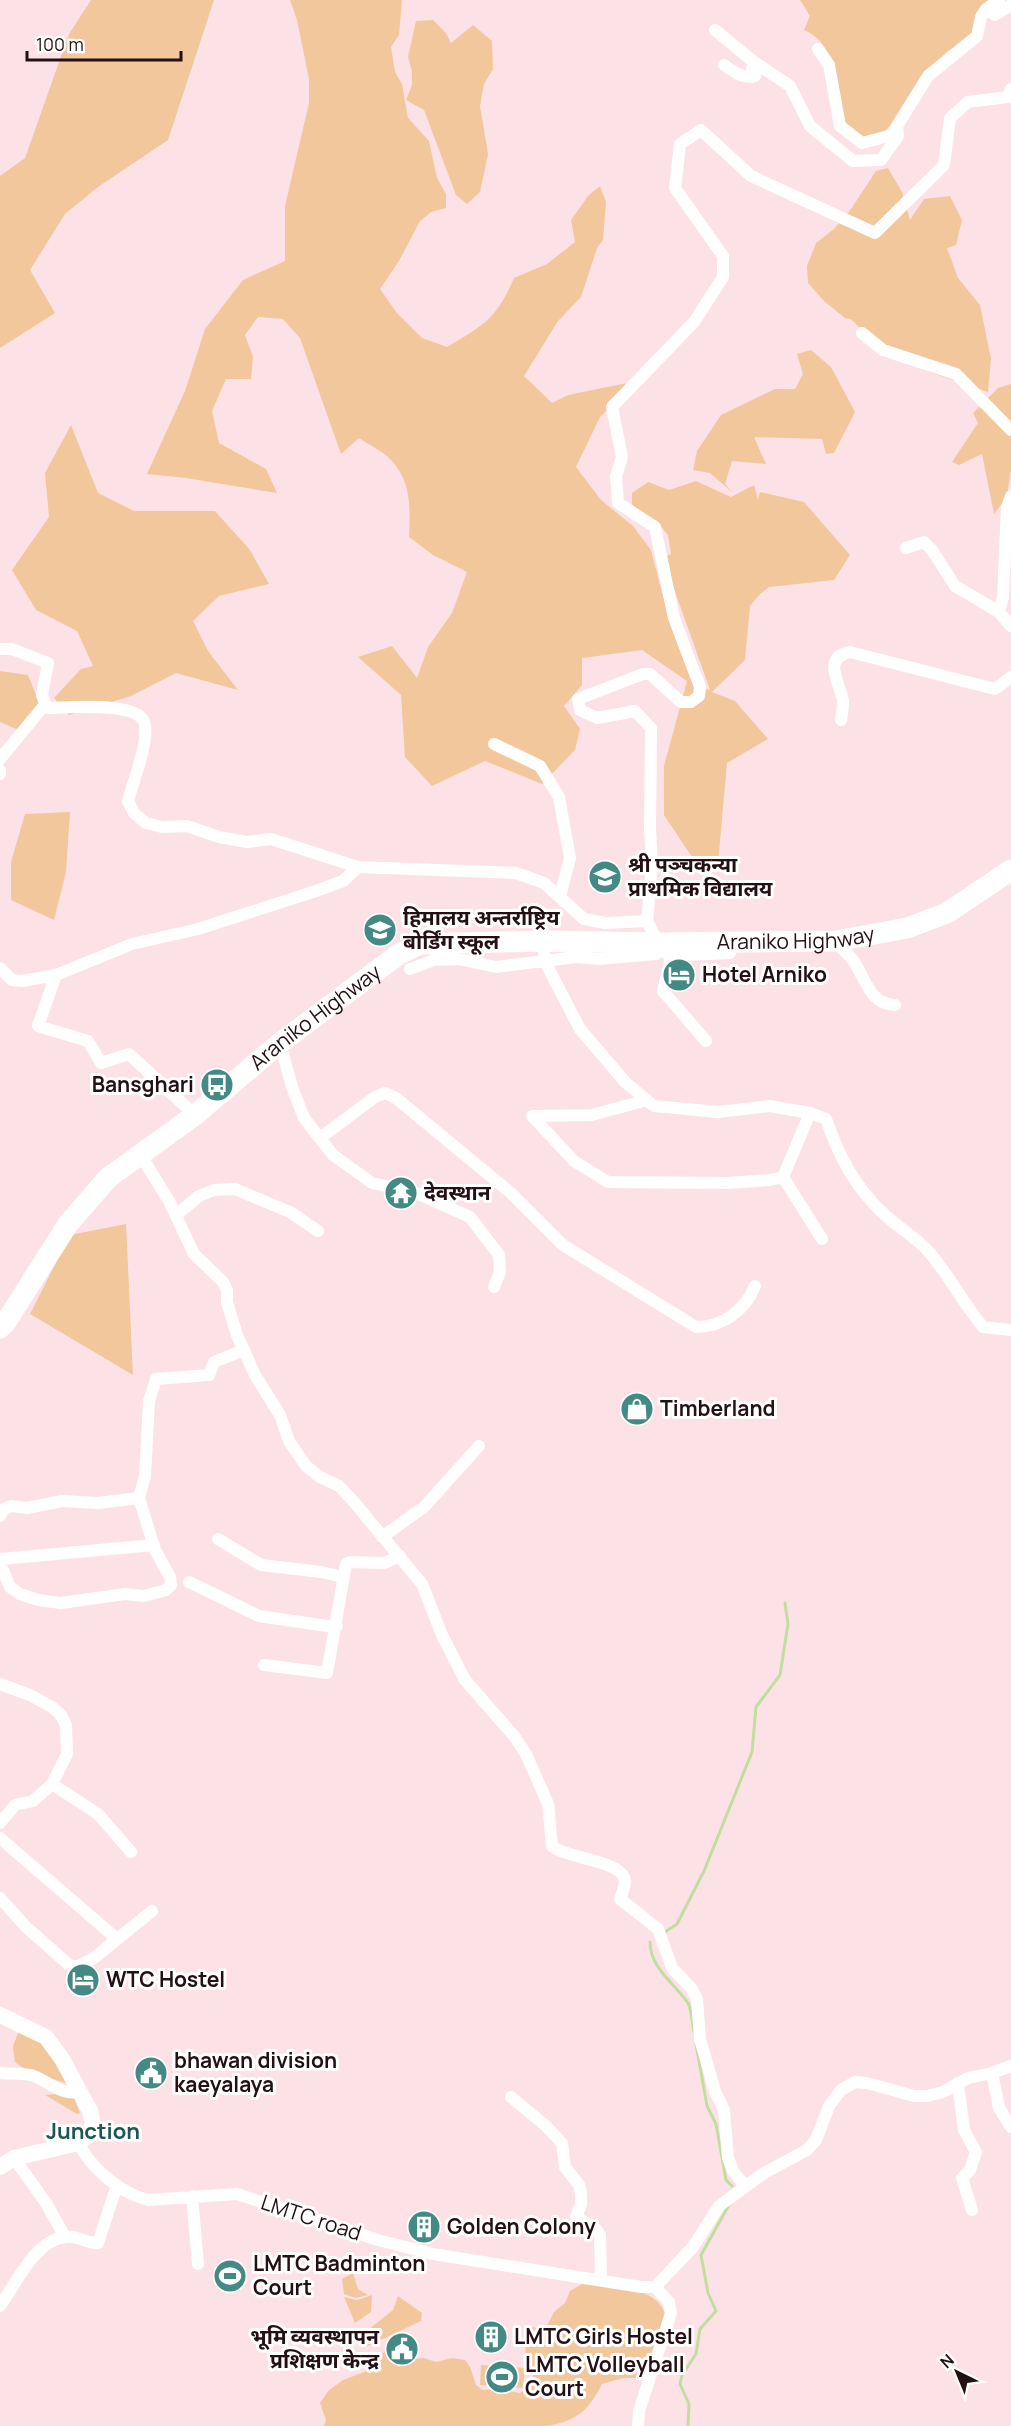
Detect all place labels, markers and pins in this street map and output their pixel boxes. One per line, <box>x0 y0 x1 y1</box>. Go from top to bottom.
place label: श्री पञ्चकन्या प्राथमिक विद्यालय <box>628 850 773 902</box>
school or university icon: श्री पञ्चकन्या प्राथमिक विद्यालय <box>587 859 623 895</box>
place label: हिमालय अन्तर्राष्ट्रिय बोर्डिंग स्कूल <box>403 903 560 955</box>
school or university icon: हिमालय अन्तर्राष्ट्रिय बोर्डिंग स्कूल <box>362 912 398 948</box>
hotel icon: Hotel Arniko <box>661 957 697 993</box>
place label: Hotel Arniko <box>702 960 827 988</box>
bus stop icon: Bansghari <box>199 1067 235 1103</box>
place label: Bansghari <box>92 1070 194 1098</box>
temple icon: देवस्थान <box>383 1175 419 1211</box>
place label: देवस्थान <box>424 1178 492 1206</box>
shop icon: Timberland <box>619 1391 655 1427</box>
place label: Timberland <box>660 1394 775 1422</box>
hotel icon: WTC Hostel <box>65 1962 101 1998</box>
place label: WTC Hostel <box>106 1965 225 1993</box>
place label: bhawan division kaeyalaya <box>174 2046 337 2098</box>
public building icon: bhawan division kaeyalaya <box>133 2055 169 2091</box>
building icon: Golden Colony <box>406 2209 442 2245</box>
place label: Golden Colony <box>447 2212 596 2240</box>
place label: LMTC Badminton Court <box>253 2249 425 2301</box>
sports icon: LMTC Badminton Court <box>212 2258 248 2294</box>
building icon: LMTC Girls Hostel <box>473 2319 509 2355</box>
place label: भूमि व्यवस्थापन प्रशिक्षण केन्द्र <box>250 2322 380 2374</box>
place label: LMTC Girls Hostel <box>514 2322 693 2350</box>
public building icon: भूमि व्यवस्थापन प्रशिक्षण केन्द्र <box>384 2331 420 2367</box>
place label: LMTC Volleyball Court <box>525 2350 685 2402</box>
sports icon: LMTC Volleyball Court <box>484 2359 520 2395</box>

